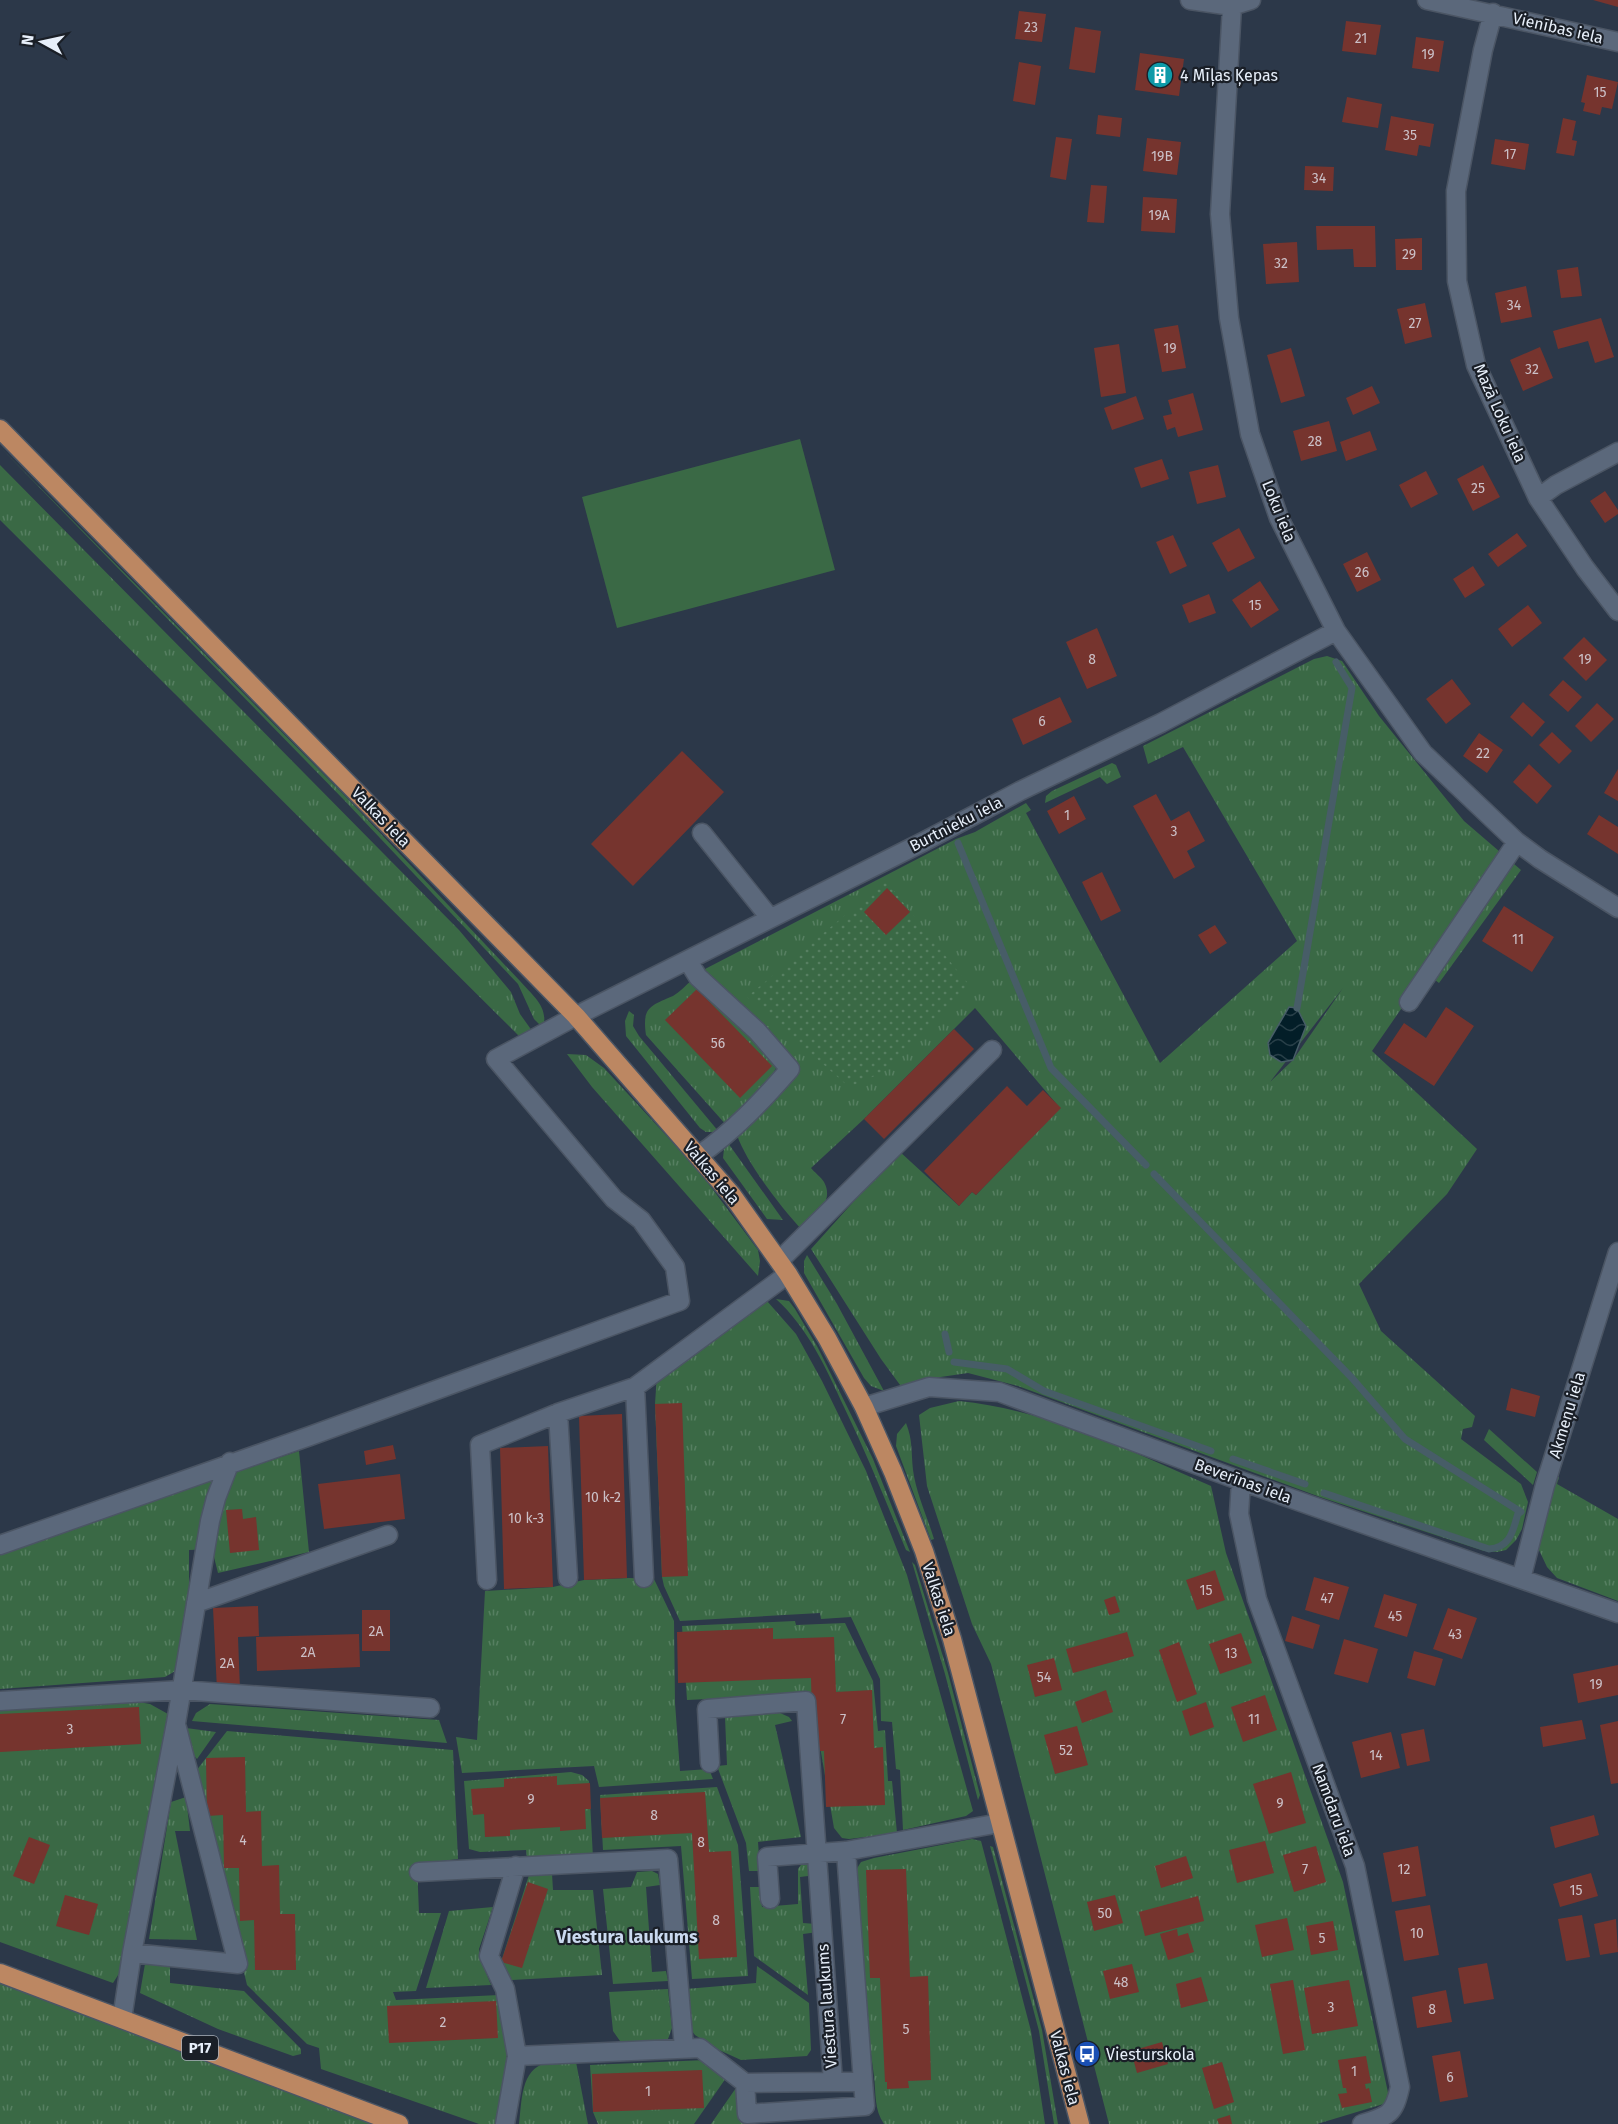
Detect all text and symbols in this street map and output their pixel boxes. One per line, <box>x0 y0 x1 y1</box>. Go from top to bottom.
street label: Vienības iela <box>1511 8 1605 48</box>
north arrow <box>12 12 72 72</box>
house number: 23 <box>1024 19 1038 36</box>
house number: 21 <box>1355 30 1367 47</box>
text: N <box>17 33 38 47</box>
house number: 19 <box>1421 46 1435 63</box>
building icon: 4 Mīļas Ķepas <box>1145 60 1175 90</box>
place label: 4 Mīļas Ķepas <box>1180 66 1278 86</box>
house number: 15 <box>1593 84 1607 101</box>
house number: 35 <box>1403 127 1417 144</box>
house number: 17 <box>1504 146 1516 163</box>
house number: 19B <box>1151 148 1173 165</box>
house number: 34 <box>1312 170 1327 187</box>
house number: 19A <box>1148 207 1170 224</box>
house number: 29 <box>1402 246 1416 263</box>
house number: 32 <box>1274 255 1288 272</box>
house number: 34 <box>1507 297 1522 314</box>
house number: 27 <box>1408 315 1422 332</box>
house number: 19 <box>1163 340 1177 357</box>
street label: Mazā Loku iela <box>1470 361 1530 465</box>
house number: 32 <box>1525 361 1539 378</box>
house number: 28 <box>1308 433 1323 450</box>
street label: Loku iela <box>1258 477 1300 545</box>
house number: 25 <box>1471 480 1485 497</box>
house number: 26 <box>1355 564 1369 581</box>
house number: 15 <box>1248 597 1262 614</box>
house number: 8 <box>1088 651 1096 668</box>
house number: 19 <box>1578 651 1592 668</box>
house number: 6 <box>1038 713 1046 730</box>
house number: 22 <box>1476 745 1490 762</box>
street label: Valkas iela <box>348 783 414 851</box>
street label: Burtnieku iela <box>906 792 1006 856</box>
house number: 1 <box>1064 807 1070 824</box>
house number: 3 <box>1171 823 1178 840</box>
house number: 11 <box>1512 931 1524 948</box>
house number: 56 <box>711 1035 725 1052</box>
street label: Valkas iela <box>680 1138 744 1208</box>
street label: Akmeņu iela <box>1545 1370 1590 1461</box>
street label: Beverīnas iela <box>1192 1455 1294 1507</box>
house number: 10 k-2 <box>585 1489 621 1506</box>
house number: 10 k-3 <box>508 1510 544 1527</box>
street label: Valkas iela <box>918 1560 960 1638</box>
house number: 15 <box>1199 1582 1213 1599</box>
house number: 47 <box>1320 1590 1334 1607</box>
house number: 45 <box>1388 1608 1402 1625</box>
house number: 2A <box>369 1623 383 1640</box>
house number: 43 <box>1448 1626 1462 1643</box>
house number: 2A <box>301 1644 315 1661</box>
house number: 13 <box>1224 1645 1238 1662</box>
house number: 2A <box>220 1655 234 1672</box>
house number: 54 <box>1037 1669 1052 1686</box>
house number: 19 <box>1589 1676 1603 1693</box>
house number: 7 <box>840 1711 846 1728</box>
house number: 11 <box>1248 1711 1260 1728</box>
house number: 3 <box>67 1721 74 1738</box>
house number: 52 <box>1059 1742 1073 1759</box>
house number: 14 <box>1369 1747 1383 1764</box>
street label: Namdaru iela <box>1308 1761 1360 1859</box>
house number: 9 <box>527 1791 535 1808</box>
house number: 9 <box>1276 1795 1284 1812</box>
house number: 8 <box>650 1807 658 1824</box>
house number: 4 <box>239 1832 247 1849</box>
house number: 8 <box>697 1834 705 1851</box>
house number: 7 <box>1302 1861 1308 1878</box>
house number: 12 <box>1398 1861 1411 1878</box>
house number: 15 <box>1569 1882 1583 1899</box>
house number: 50 <box>1098 1905 1113 1922</box>
house number: 8 <box>712 1912 720 1929</box>
house number: 10 <box>1410 1925 1424 1942</box>
district label: Viestura laukums <box>555 1926 698 1948</box>
house number: 5 <box>1318 1930 1326 1947</box>
street label: Viestura laukums <box>813 1943 841 2069</box>
house number: 48 <box>1113 1974 1129 1991</box>
house number: 3 <box>1328 1999 1335 2016</box>
house number: 8 <box>1428 2001 1436 2018</box>
house number: 2 <box>440 2014 447 2031</box>
house number: 5 <box>902 2021 910 2038</box>
street label: Valkas iela <box>1046 2029 1084 2107</box>
road number: P17 <box>182 2036 218 2060</box>
bus stop icon: Viesturskola <box>1072 2039 1102 2069</box>
place label: Viesturskola <box>1106 2045 1195 2064</box>
house number: 1 <box>1351 2063 1357 2080</box>
house number: 6 <box>1446 2069 1454 2086</box>
house number: 1 <box>645 2083 651 2100</box>

